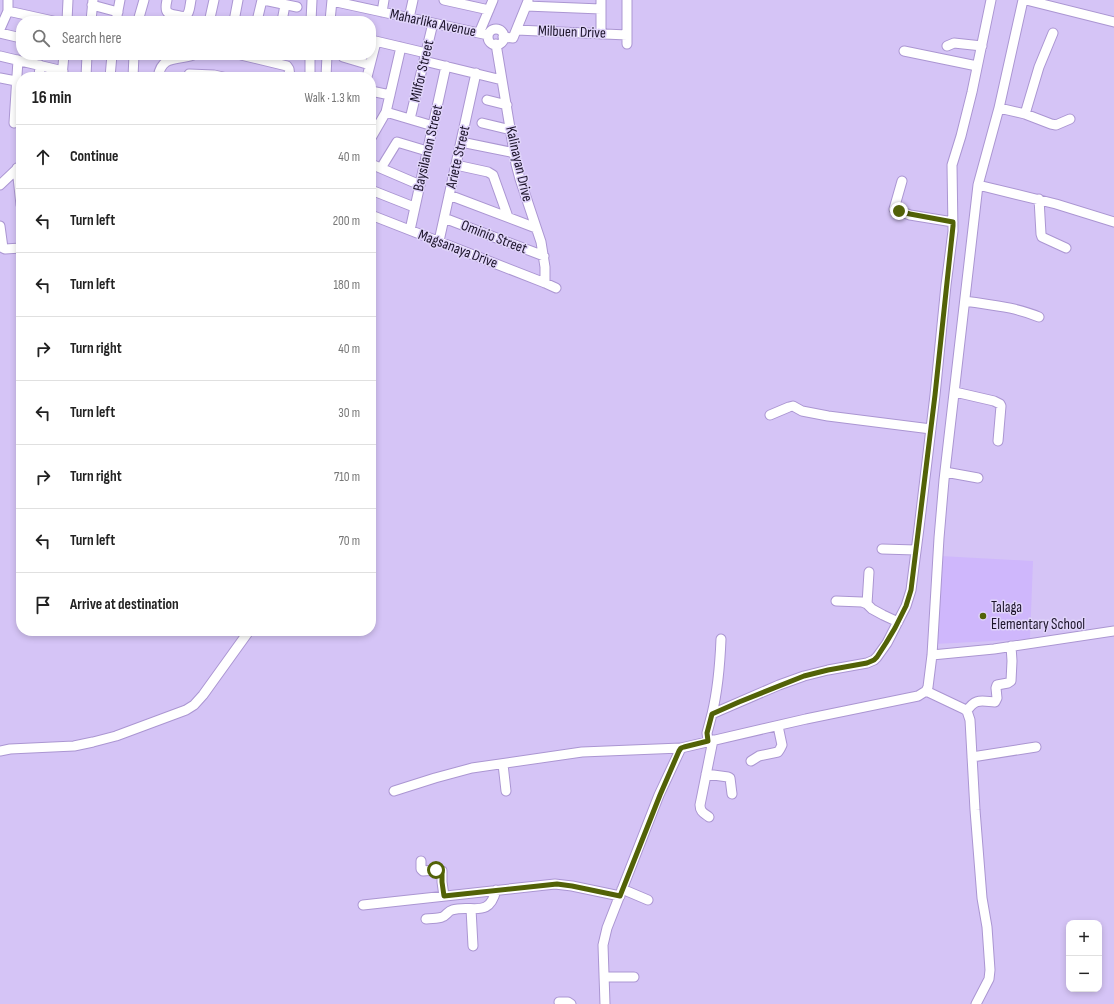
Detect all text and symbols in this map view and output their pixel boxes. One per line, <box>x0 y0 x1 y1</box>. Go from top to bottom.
street label: Maharlika Avenue <box>388 5 478 41</box>
search box <box>16 16 376 60</box>
street label: Milbuen Drive <box>538 21 606 43</box>
icon: search <box>30 27 52 49</box>
text: Search here <box>62 29 122 48</box>
street label: Milfor Street <box>406 38 438 104</box>
text: 16 min <box>32 88 72 108</box>
text: Walk · 1.3 km <box>305 90 360 106</box>
street label: Baysilanon Street <box>409 103 447 193</box>
street label: Ariete Street <box>441 123 475 191</box>
street label: Kalinayan Drive <box>501 124 537 204</box>
icon: ahead <box>32 146 54 168</box>
text: Continue <box>70 147 119 166</box>
text: 40 m <box>338 149 360 165</box>
route end <box>890 202 908 220</box>
icon: left <box>32 210 54 232</box>
text: Turn left <box>70 211 115 230</box>
text: 200 m <box>333 213 360 229</box>
street label: Ominio Street <box>458 216 530 258</box>
street label: Magsanaya Drive <box>415 225 501 273</box>
icon: left <box>32 274 54 296</box>
text: Turn left <box>70 275 115 294</box>
text: 180 m <box>334 277 360 293</box>
icon: right <box>32 338 54 360</box>
text: Turn right <box>70 339 122 358</box>
text: 40 m <box>338 341 360 357</box>
icon: left <box>32 402 54 424</box>
text: Turn left <box>70 403 115 422</box>
text: 30 m <box>338 405 360 421</box>
icon: right <box>32 466 54 488</box>
text: Turn right <box>70 467 122 486</box>
text: 710 m <box>334 469 360 485</box>
icon: left <box>32 530 54 552</box>
text: Turn left <box>70 531 115 550</box>
text: 70 m <box>339 533 360 549</box>
icon: arrive <box>32 594 54 616</box>
text: Arrive at destination <box>70 595 179 614</box>
place label: Talaga Elementary School <box>991 598 1085 634</box>
marker: Talaga Elementary School <box>978 611 988 621</box>
route start <box>427 861 445 879</box>
map controls <box>1066 920 1102 992</box>
button: + <box>1066 920 1102 956</box>
button: − <box>1066 956 1102 992</box>

